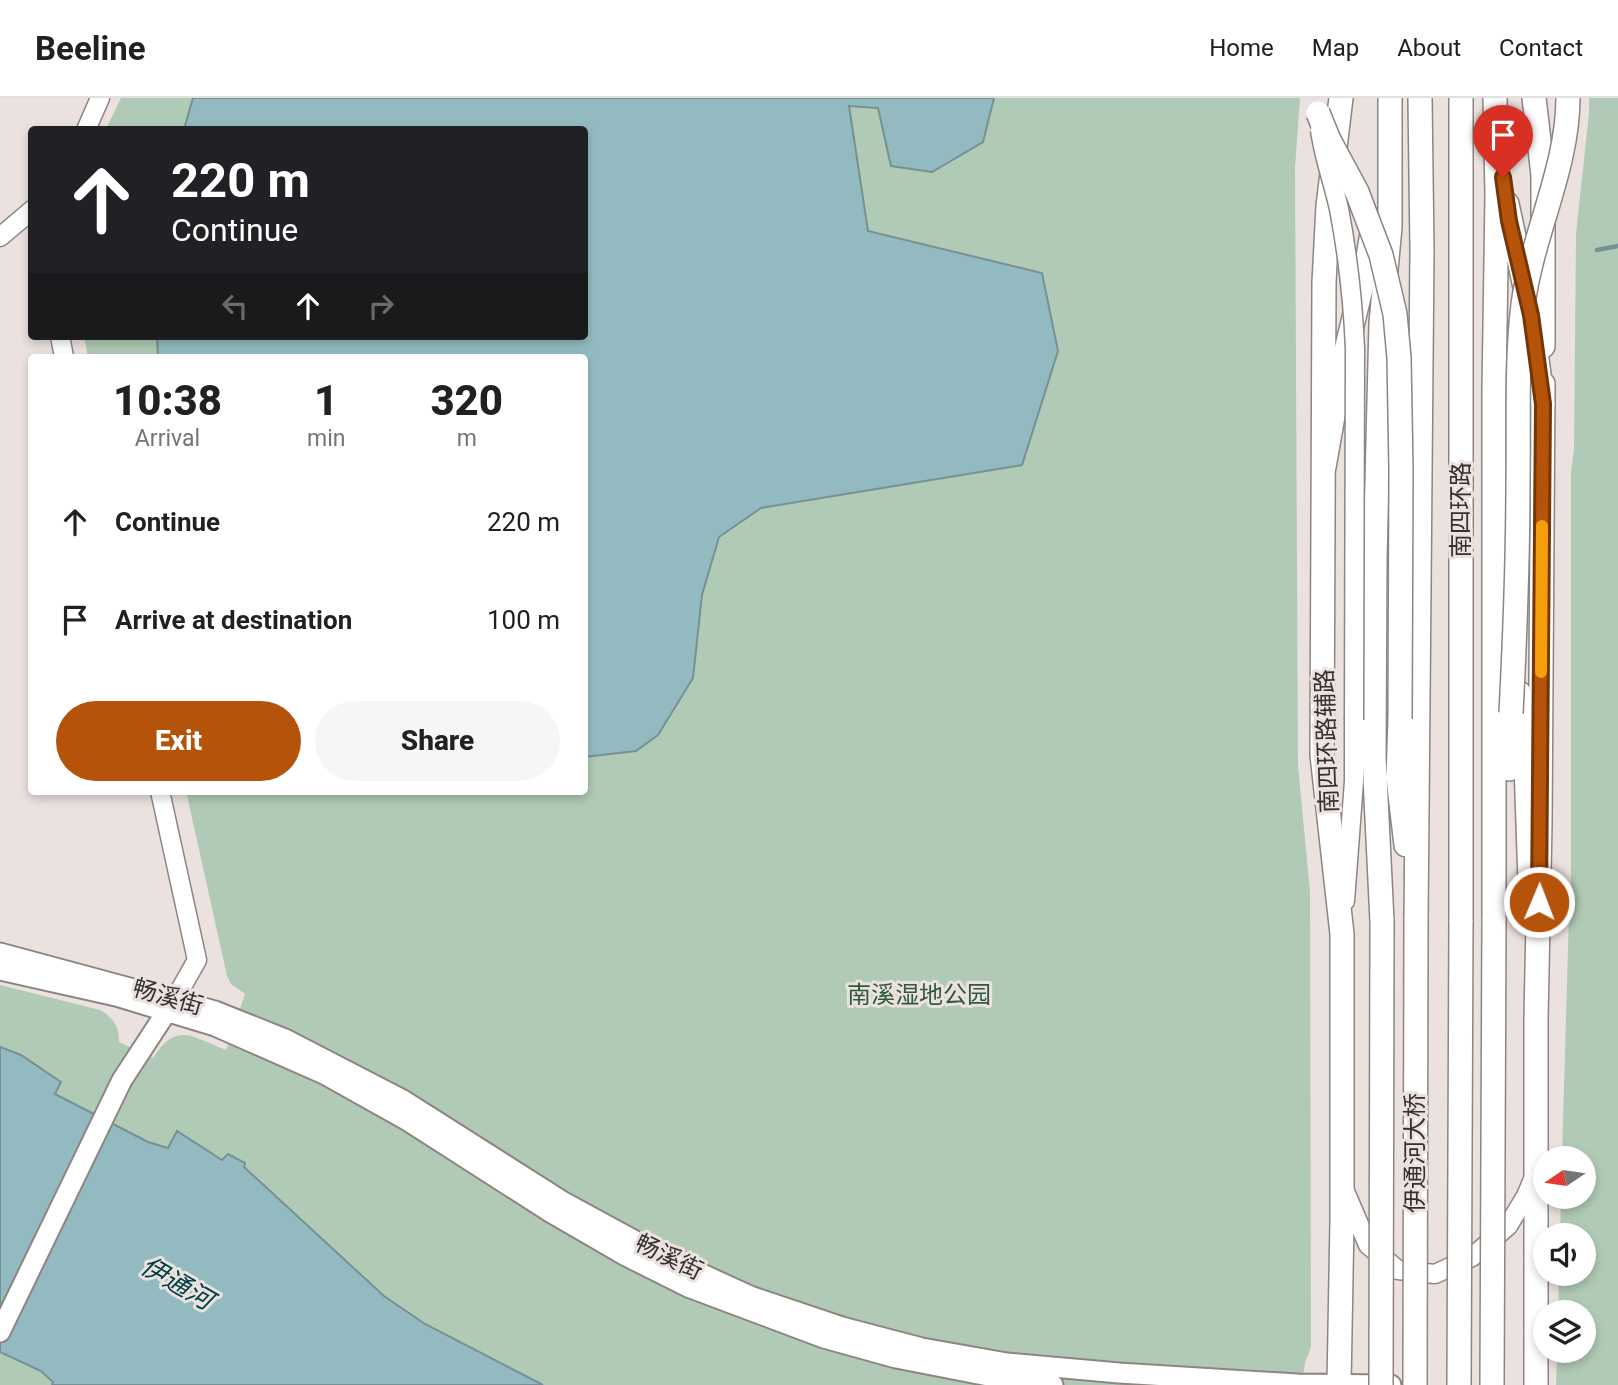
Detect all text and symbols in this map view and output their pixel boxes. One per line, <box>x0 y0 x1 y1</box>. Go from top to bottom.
text: Beeline <box>35 29 146 68</box>
text: Home <box>1209 34 1274 62</box>
text: Map <box>1312 34 1359 62</box>
text: About <box>1397 34 1461 62</box>
text: Contact <box>1499 34 1583 62</box>
pin <box>1473 105 1533 177</box>
icon: arrive <box>1484 116 1522 154</box>
text: 220 m <box>171 152 310 209</box>
icon: ahead <box>56 154 147 245</box>
text: Continue <box>171 211 298 249</box>
icon: left <box>216 287 254 325</box>
icon: ahead <box>289 287 327 325</box>
icon: right <box>362 287 400 325</box>
text: 10:38 <box>113 376 222 425</box>
text: 1 <box>314 376 338 425</box>
text: 320 <box>430 376 503 425</box>
text: Arrival <box>135 425 200 452</box>
text: min <box>307 425 345 452</box>
text: m <box>457 425 477 452</box>
street label: 南四环路 <box>1447 462 1475 558</box>
icon: ahead <box>56 503 94 541</box>
text: Continue <box>115 507 220 537</box>
text: 220 m <box>487 507 560 537</box>
icon: arrive <box>56 601 94 639</box>
text: Arrive at destination <box>115 605 352 635</box>
text: 100 m <box>487 605 560 635</box>
street label: 南四环路辅路 <box>1310 669 1344 813</box>
button: Exit <box>56 701 301 781</box>
button: Share <box>315 701 560 781</box>
position arrow <box>1502 865 1576 939</box>
street label: 畅溪街 <box>130 974 206 1020</box>
park label: 南溪湿地公园 <box>847 981 991 1009</box>
street label: 伊通河大桥 <box>1401 1093 1429 1213</box>
north arrow <box>1533 1146 1596 1209</box>
map controls <box>1533 1146 1596 1363</box>
button: sound <box>1533 1223 1596 1286</box>
street label: 畅溪街 <box>631 1229 707 1285</box>
water label: 伊通河 <box>136 1251 223 1318</box>
button: layers <box>1533 1300 1596 1363</box>

